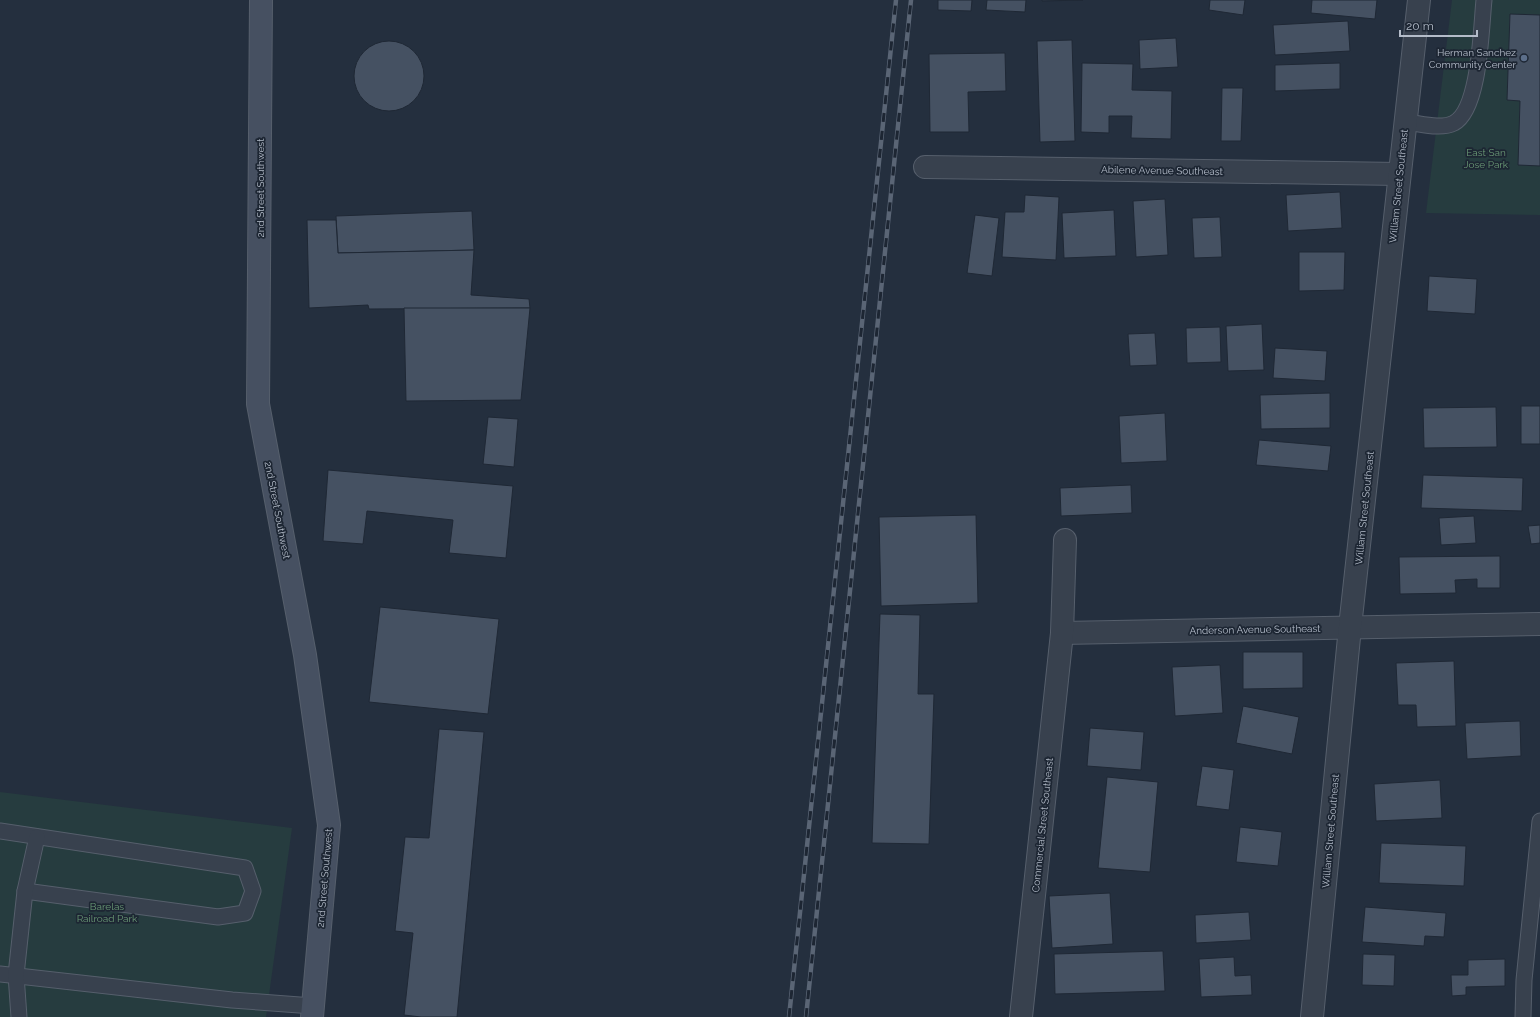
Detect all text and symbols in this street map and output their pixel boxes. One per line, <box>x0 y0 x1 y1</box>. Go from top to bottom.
scale bar <box>1400 12 1477 38</box>
text: 20 m <box>1406 19 1434 33</box>
place label: Herman Sanchez Community Center <box>1429 47 1516 70</box>
marker: Herman Sanchez Community Center <box>1519 53 1529 63</box>
street label: William Street Southeast <box>1387 128 1410 244</box>
street label: 2nd Street Southwest <box>255 138 266 238</box>
park label: East San Jose Park <box>1464 147 1509 170</box>
street label: Abilene Avenue Southeast <box>1101 164 1224 177</box>
street label: William Street Southeast <box>1353 450 1376 566</box>
street label: 2nd Street Southwest <box>263 460 292 560</box>
street label: Anderson Avenue Southeast <box>1189 623 1321 636</box>
street label: Commercial Street Southeast <box>1030 757 1055 893</box>
street label: William Street Southeast <box>1320 773 1341 888</box>
street label: 2nd Street Southwest <box>315 828 334 928</box>
park label: Barelas Railroad Park <box>77 901 138 924</box>

